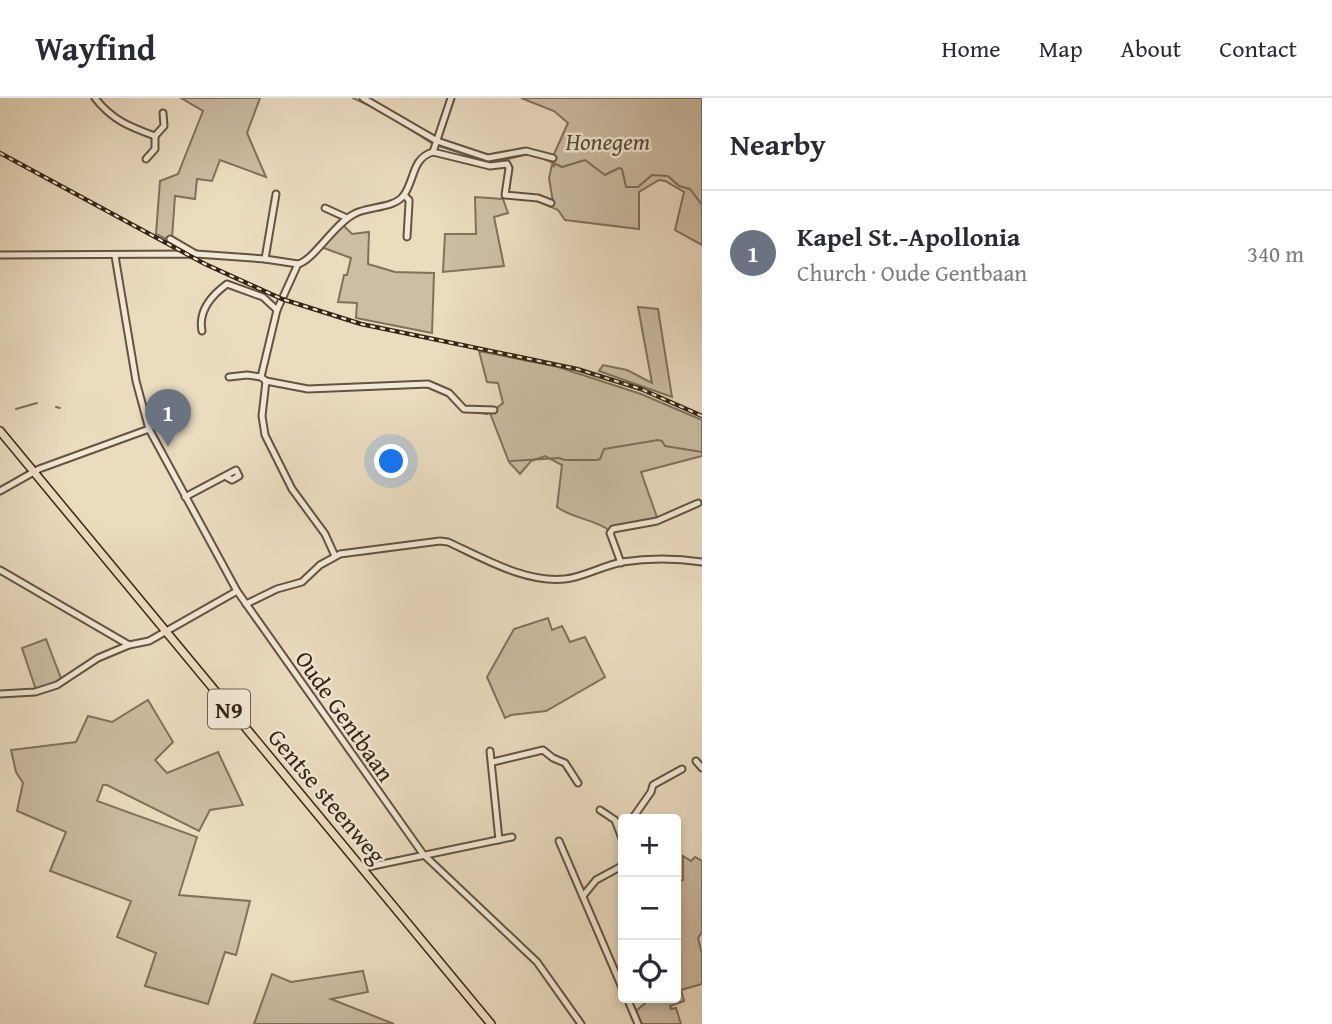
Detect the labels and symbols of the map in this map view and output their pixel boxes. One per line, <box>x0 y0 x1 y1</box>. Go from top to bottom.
park label: Honegem <box>564 124 651 159</box>
pin: 1 <box>145 389 191 447</box>
your location <box>374 444 408 478</box>
street label: Oude Gentbaan <box>287 643 403 789</box>
road number: N9 <box>208 690 250 729</box>
street label: Gentse steenweg <box>260 721 394 871</box>

